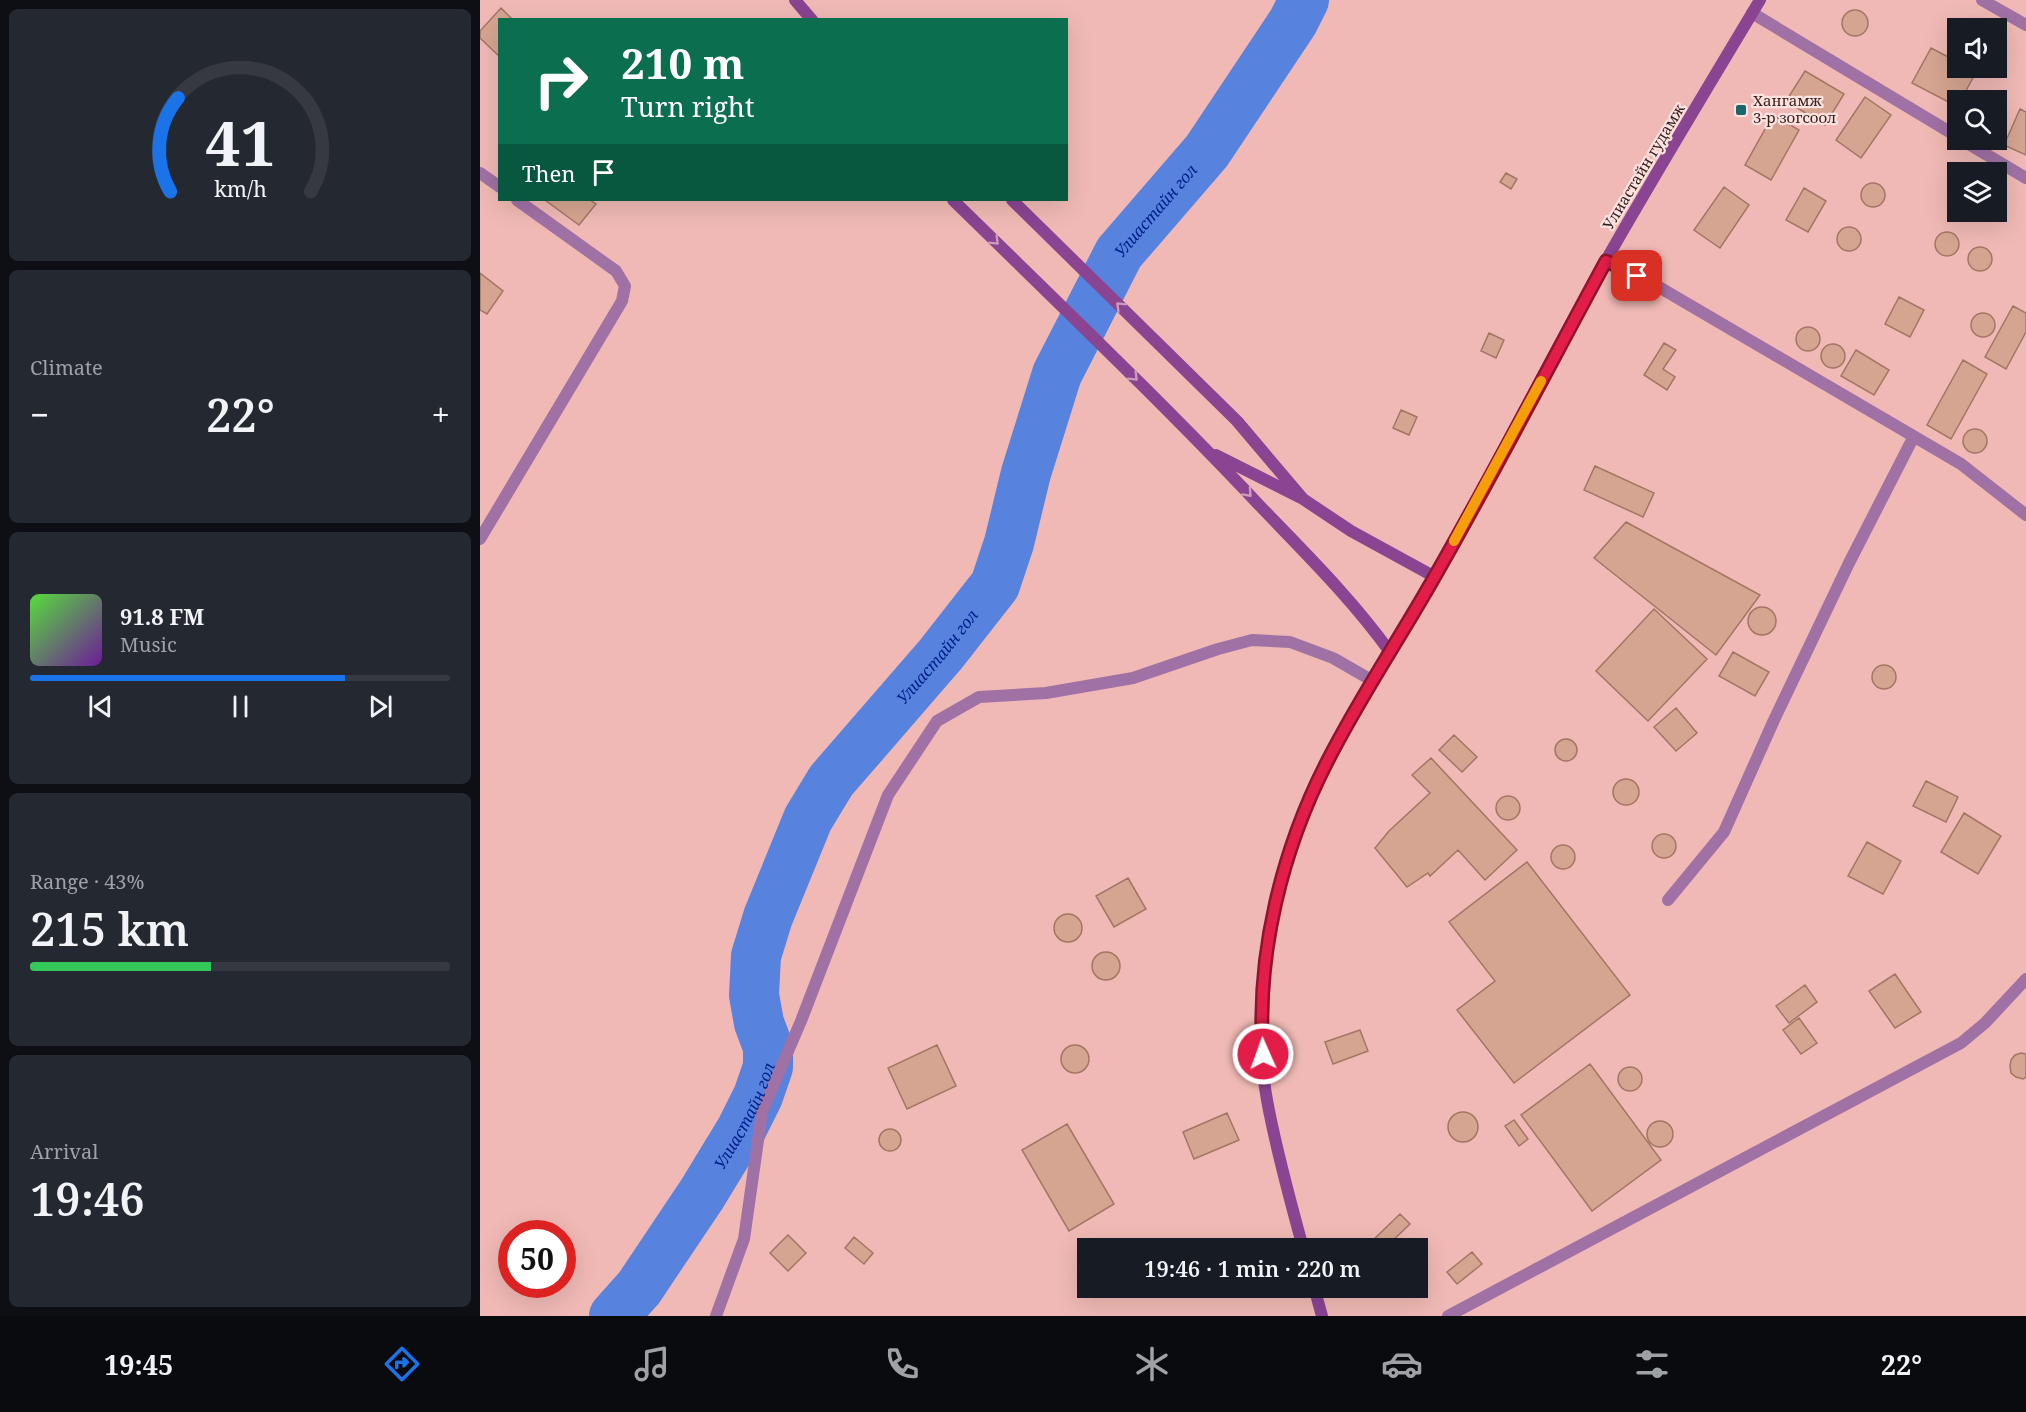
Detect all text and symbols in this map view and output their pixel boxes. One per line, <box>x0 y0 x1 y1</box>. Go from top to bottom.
map controls <box>1947 18 2007 222</box>
button: sound <box>1947 18 2007 78</box>
text: 210 m <box>621 34 745 91</box>
icon: right <box>522 42 600 120</box>
text: Turn right <box>621 88 754 125</box>
place label: Хангамж 3-р зогсоол <box>1753 90 1836 127</box>
button: search <box>1947 90 2007 150</box>
text: 41 <box>205 99 275 184</box>
street label: Улиастайн гудамж <box>1598 100 1689 233</box>
marker: Хангамж 3-р зогсоол <box>1734 103 1748 117</box>
icon: arrive <box>587 156 620 189</box>
text: Then <box>522 158 575 188</box>
water label: Улиастайн гол <box>1109 159 1202 262</box>
button: layers <box>1947 162 2007 222</box>
text: km/h <box>214 175 267 204</box>
one-way arrow <box>987 233 998 244</box>
pin <box>1611 250 1662 301</box>
icon: arrive <box>1620 259 1653 292</box>
one-way arrow <box>1117 302 1127 313</box>
text: Climate <box>30 354 103 381</box>
one-way arrow <box>1126 370 1137 381</box>
text: 22° <box>206 384 275 445</box>
text: − <box>30 392 49 437</box>
text: + <box>432 392 450 437</box>
one-way arrow <box>1240 485 1251 496</box>
text: 91.8 FM <box>120 601 204 631</box>
water label: Улиастайн гол <box>892 604 983 709</box>
text: Music <box>120 631 177 658</box>
icon: previous <box>84 690 117 723</box>
icon: pause <box>224 690 257 723</box>
icon: next <box>364 690 397 723</box>
text: Range · 43% <box>30 868 144 895</box>
text: 215 km <box>30 898 189 959</box>
position arrow <box>1231 1022 1295 1086</box>
water label: Улиастайн гол <box>709 1059 780 1173</box>
text: Arrival <box>30 1138 98 1165</box>
text: 19:46 <box>30 1168 145 1229</box>
speed limit sign: 50 <box>498 1220 576 1298</box>
text: 19:46 · 1 min · 220 m <box>1144 1253 1361 1283</box>
icon: directions <box>381 1343 423 1385</box>
icon: music <box>631 1343 673 1385</box>
icon: phone <box>881 1343 923 1385</box>
icon: climate <box>1131 1343 1173 1385</box>
icon: car <box>1381 1343 1423 1385</box>
icon: filters <box>1631 1343 1673 1385</box>
text: 19:45 <box>104 1346 173 1383</box>
text: 22° <box>1881 1346 1922 1383</box>

